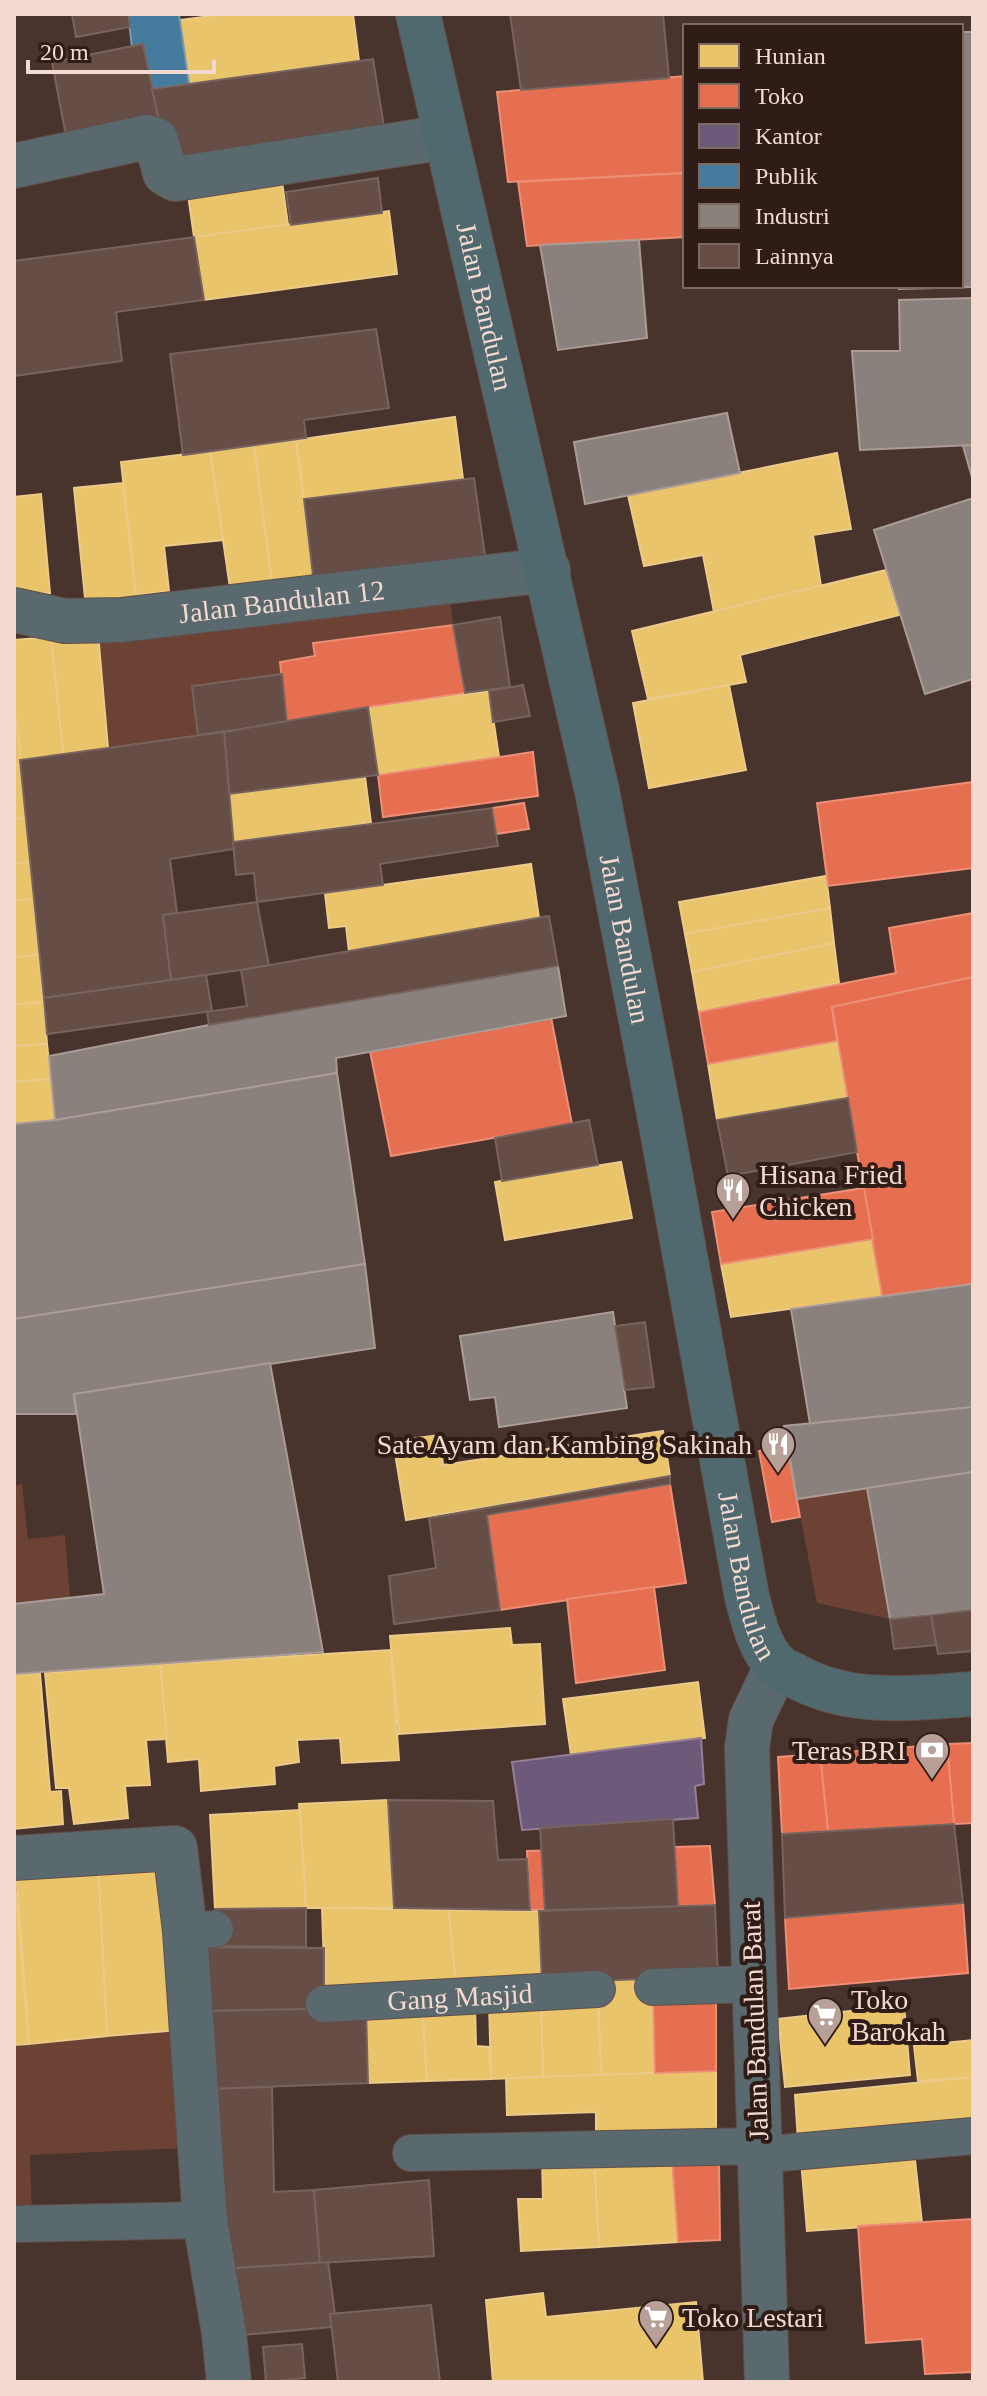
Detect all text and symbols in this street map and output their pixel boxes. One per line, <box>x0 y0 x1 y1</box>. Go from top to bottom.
scale bar <box>28 24 214 74</box>
legend <box>683 24 963 288</box>
text: 20 m <box>40 39 89 65</box>
text: Hunian <box>755 43 826 69</box>
text: Toko <box>755 83 804 109</box>
text: Kantor <box>755 123 822 149</box>
text: Publik <box>755 163 818 189</box>
text: Industri <box>755 203 830 229</box>
street label: Jalan Bandulan <box>450 219 519 394</box>
text: Lainnya <box>755 243 834 269</box>
street label: Jalan Bandulan 12 <box>177 574 386 629</box>
street label: Jalan Bandulan <box>593 852 656 1026</box>
place label: Hisana Fried Chicken <box>759 1159 903 1222</box>
restaurant icon: Hisana Fried Chicken <box>714 1171 752 1221</box>
restaurant icon: Sate Ayam dan Kambing Sakinah <box>759 1425 797 1475</box>
place label: Sate Ayam dan Kambing Sakinah <box>377 1429 752 1460</box>
street label: Jalan Bandulan <box>712 1489 782 1666</box>
bank icon: Teras BRI <box>913 1731 951 1781</box>
place label: Teras BRI <box>792 1735 906 1766</box>
street label: Jalan Bandulan Barat <box>735 1901 774 2141</box>
street label: Gang Masjid <box>386 1978 533 2017</box>
place label: Toko Barokah <box>851 1984 946 2047</box>
supermarket icon: Toko Barokah <box>806 1996 844 2046</box>
supermarket icon: Toko Lestari <box>637 2298 675 2348</box>
place label: Toko Lestari <box>682 2302 824 2333</box>

